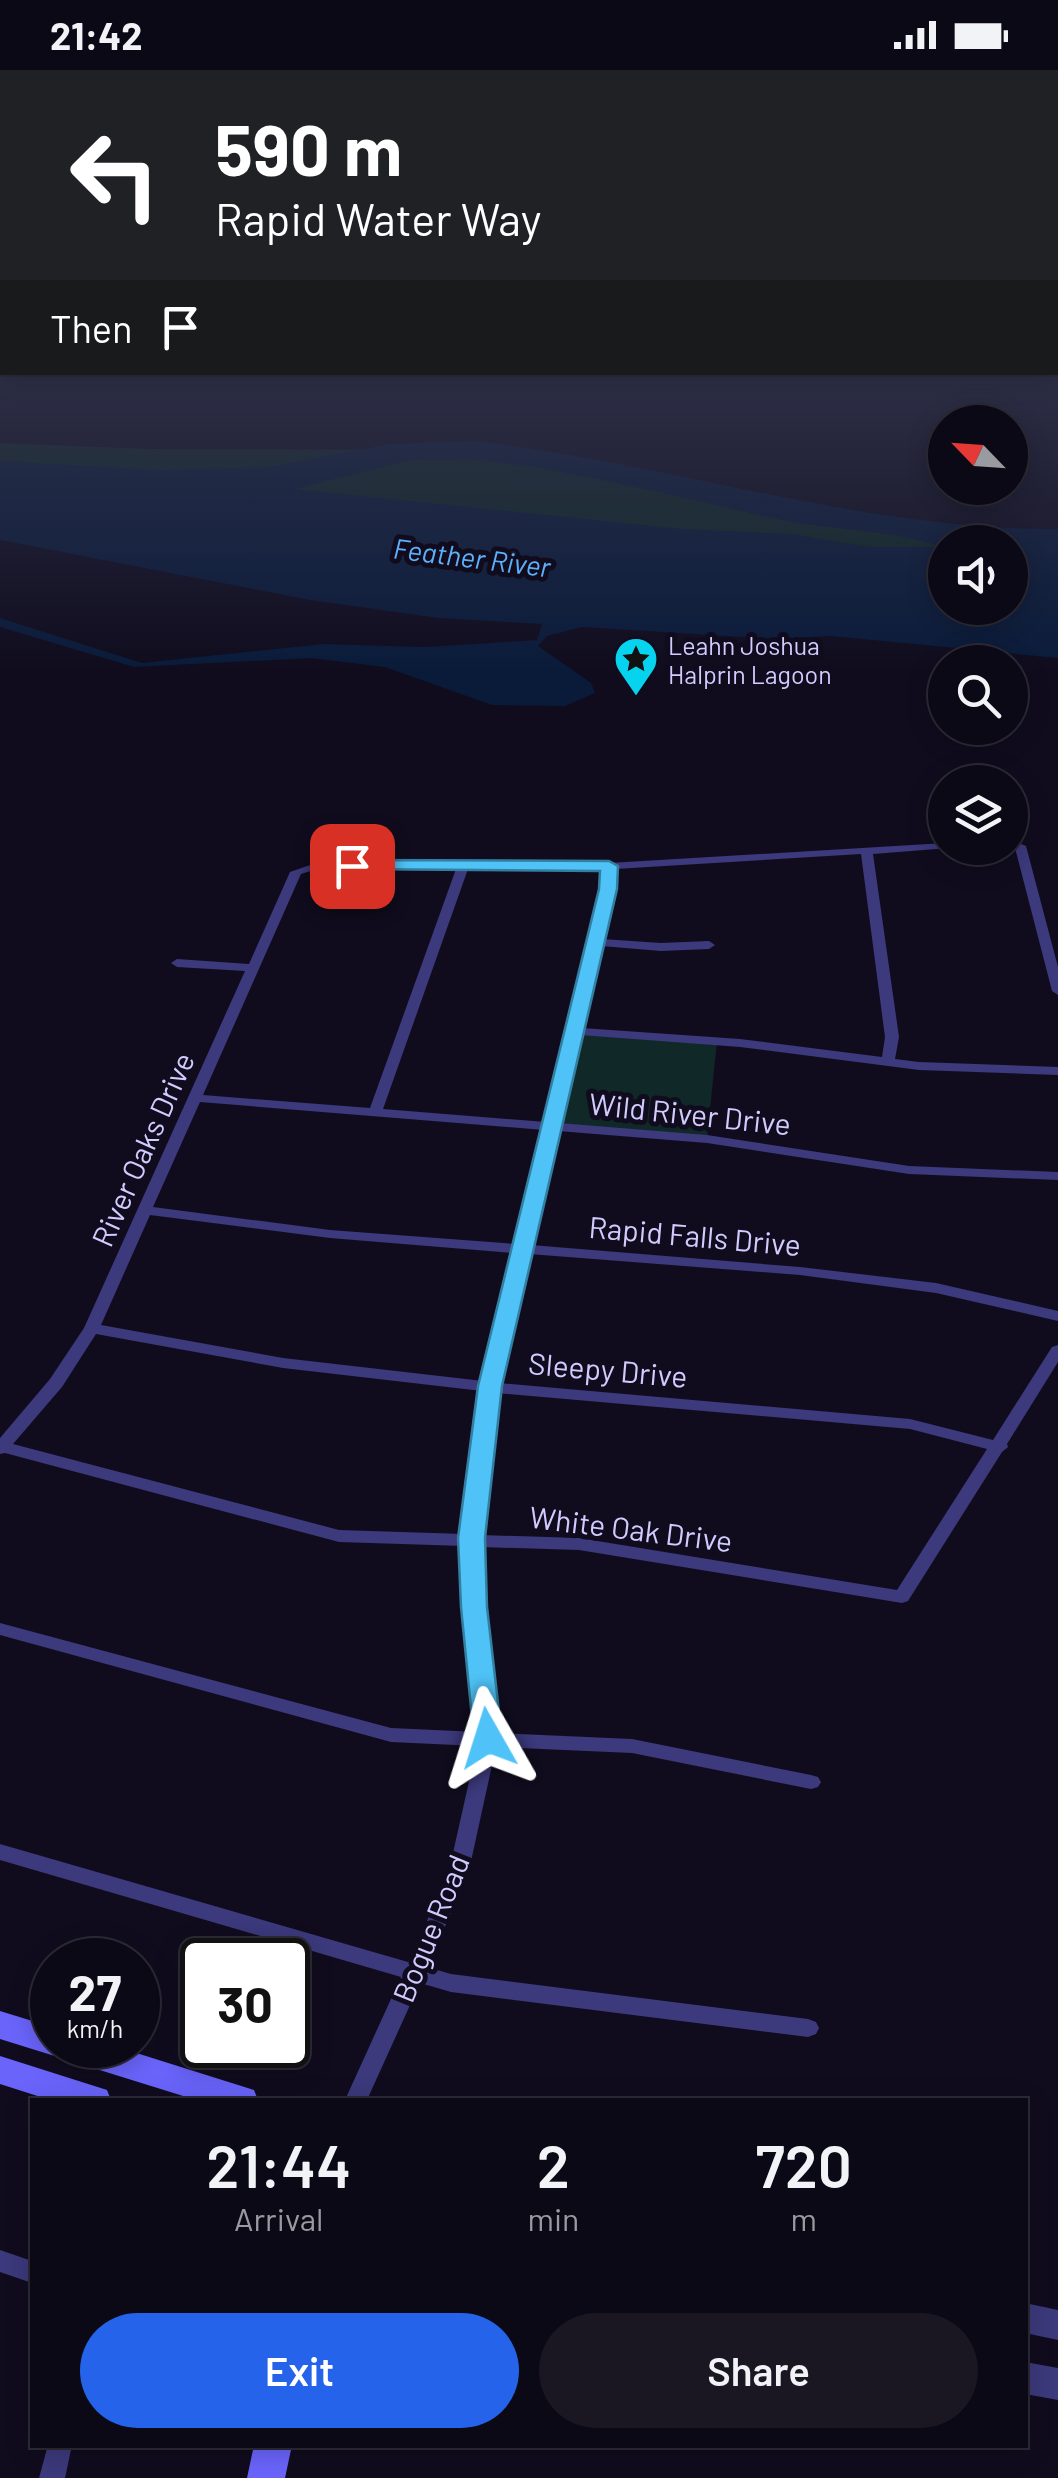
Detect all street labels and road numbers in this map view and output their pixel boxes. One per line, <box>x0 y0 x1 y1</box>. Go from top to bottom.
street label: River Oaks Drive <box>83 1046 201 1252</box>
street label: Wild River Drive <box>587 1085 793 1141</box>
street label: Rapid Falls Drive <box>587 1208 803 1262</box>
street label: Sleepy Drive <box>527 1344 689 1394</box>
street label: White Oak Drive <box>527 1498 735 1558</box>
street label: Bogue Road <box>384 1849 476 2007</box>

